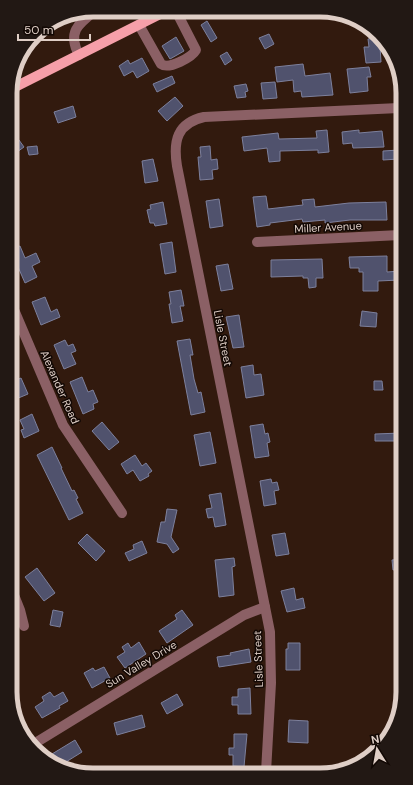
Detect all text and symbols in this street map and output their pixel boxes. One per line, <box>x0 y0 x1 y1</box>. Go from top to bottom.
scale bar <box>18 16 90 42</box>
text: 50 m <box>24 22 53 38</box>
street label: Miller Avenue <box>294 218 362 236</box>
street label: Lisle Street <box>211 309 235 367</box>
street label: Alexander Road <box>37 348 83 426</box>
street label: Lisle Street <box>250 630 266 688</box>
street label: Sun Valley Drive <box>103 637 179 691</box>
north arrow <box>357 729 397 769</box>
text: N <box>370 732 380 747</box>

